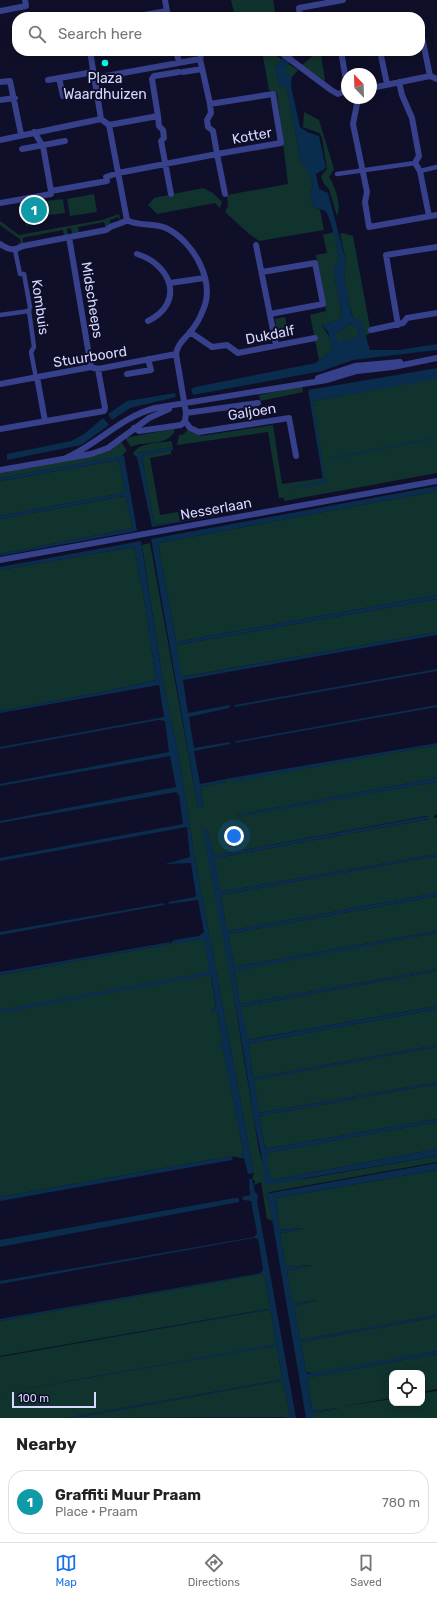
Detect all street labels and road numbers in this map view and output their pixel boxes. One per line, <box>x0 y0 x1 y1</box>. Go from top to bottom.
street label: Kotter <box>231 124 274 148</box>
street label: Midscheeps <box>78 260 106 340</box>
street label: Kombuis <box>28 278 52 336</box>
street label: Dukdalf <box>244 322 297 348</box>
street label: Stuurboord <box>52 343 128 371</box>
street label: Galjoen <box>227 400 277 424</box>
street label: Nesserlaan <box>179 494 253 524</box>

